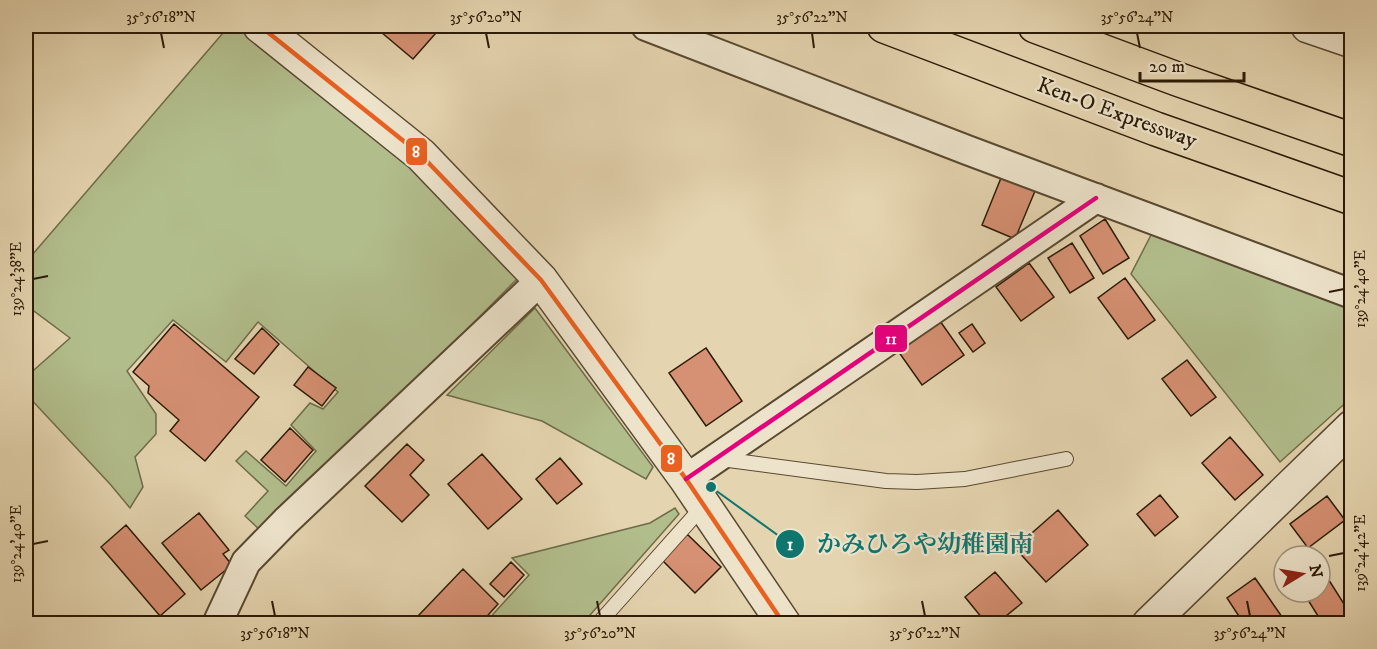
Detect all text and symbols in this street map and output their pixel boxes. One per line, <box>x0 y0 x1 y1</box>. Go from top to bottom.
text: 35°56'18"N <box>126 8 196 27</box>
text: 35°56'20"N <box>450 8 522 27</box>
text: 35°56'22"N <box>776 8 848 27</box>
text: 35°56'24"N <box>1101 8 1173 27</box>
scale bar <box>1140 45 1244 83</box>
text: 20 m <box>1149 56 1185 78</box>
street label: Ken-O Expressway <box>1033 72 1201 155</box>
line badge: 8 <box>405 137 428 166</box>
text: 8 <box>412 142 420 162</box>
text: 139°24'38"E <box>7 241 26 316</box>
text: 139°24'40"E <box>1351 250 1370 328</box>
line badge: 11 <box>874 324 908 353</box>
text: 11 <box>885 329 897 349</box>
line badge: 8 <box>660 444 683 473</box>
text: 8 <box>667 449 675 469</box>
text: 139°24'40"E <box>7 505 26 583</box>
text: 139°24'42"E <box>1351 514 1370 592</box>
callout: かみひろや幼稚園南 <box>775 523 1045 565</box>
text: かみひろや幼稚園南 <box>817 530 1033 560</box>
text: 1 <box>787 534 794 556</box>
north arrow <box>1272 544 1332 604</box>
text: N <box>1305 563 1327 580</box>
text: 35°56'18"N <box>240 624 310 643</box>
text: 35°56'20"N <box>564 624 636 643</box>
text: 35°56'22"N <box>889 624 961 643</box>
text: 35°56'24"N <box>1214 624 1286 643</box>

